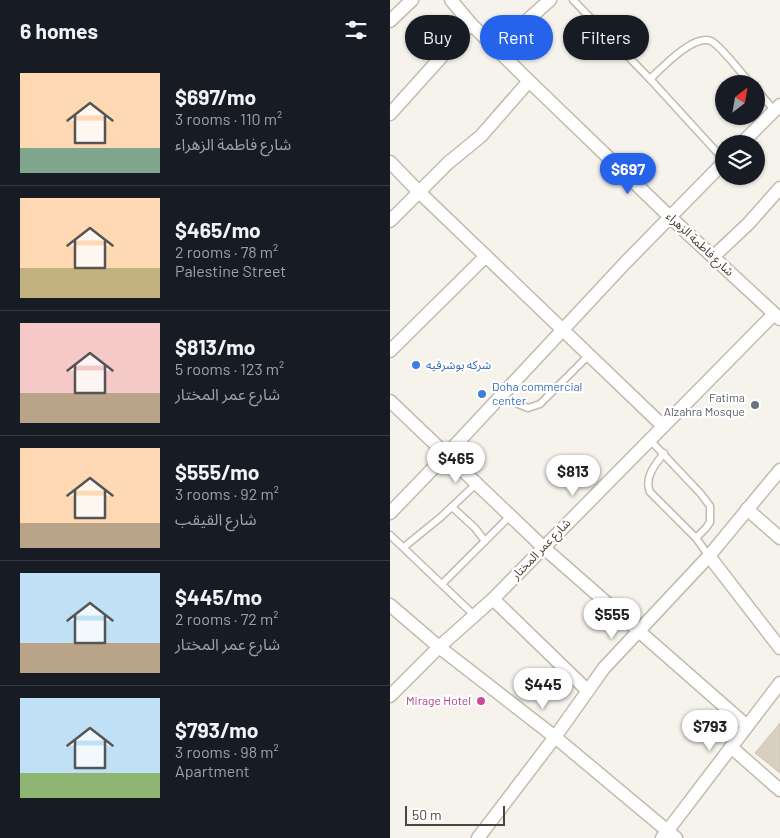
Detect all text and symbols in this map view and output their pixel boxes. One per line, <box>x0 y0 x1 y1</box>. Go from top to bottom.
chip: Buy <box>405 15 470 60</box>
chip: Rent <box>480 15 553 60</box>
chip: Filters <box>563 15 649 60</box>
icon: filters <box>342 16 370 44</box>
text: 6 homes <box>20 18 98 43</box>
north arrow <box>715 75 765 125</box>
map controls <box>715 75 765 185</box>
text: $697/mo <box>175 84 256 109</box>
icon: home <box>60 93 120 153</box>
text: 3 rooms · 110 m² <box>175 109 282 128</box>
text: شارع فاطمة الزهراء <box>175 134 291 153</box>
button: layers <box>715 135 765 185</box>
pin: $697 <box>598 152 658 195</box>
text: $697 <box>611 159 645 178</box>
street label: شارع فاطمة الزهراء <box>662 208 737 280</box>
text: $465/mo <box>175 217 261 242</box>
icon: home <box>60 218 120 278</box>
text: 2 rooms · 78 m² <box>175 242 278 261</box>
text: Palestine Street <box>175 261 286 280</box>
text: $813/mo <box>175 334 255 359</box>
icon: home <box>60 343 120 403</box>
place label: شركه بوشرقيه <box>426 357 491 372</box>
text: 5 rooms · 123 m² <box>175 359 284 378</box>
marker: شركه بوشرقيه <box>410 359 422 371</box>
place label: Doha commercial center <box>492 379 582 407</box>
text: شارع عمر المختار <box>175 384 280 403</box>
marker: Doha commercial center <box>476 388 488 400</box>
place label: Fatima Alzahra Mosque <box>664 390 745 418</box>
marker: Fatima Alzahra Mosque <box>749 399 761 411</box>
pin: $465 <box>426 442 486 484</box>
text: $465 <box>438 448 474 467</box>
pin: $813 <box>543 454 603 497</box>
text: $555/mo <box>175 459 259 484</box>
text: $813 <box>557 461 589 480</box>
icon: home <box>60 468 120 528</box>
text: 3 rooms · 92 m² <box>175 484 279 503</box>
text: شارع القيقب <box>175 509 257 528</box>
street label: شارع عمر المختار <box>507 515 575 584</box>
text: $445/mo <box>175 584 262 609</box>
icon: home <box>60 593 120 653</box>
pin: $555 <box>582 598 642 640</box>
text: $555 <box>594 604 630 623</box>
text: 2 rooms · 72 m² <box>175 609 278 628</box>
text: شارع عمر المختار <box>175 634 280 653</box>
pin: $445 <box>513 668 573 710</box>
text: $445 <box>524 674 562 693</box>
place label: Mirage Hotel <box>406 693 471 707</box>
marker: Mirage Hotel <box>475 695 487 707</box>
pin: $793 <box>680 710 740 752</box>
text: $793 <box>693 716 727 735</box>
text: $793/mo <box>175 717 258 742</box>
icon: home <box>60 718 120 778</box>
text: 3 rooms · 98 m² <box>175 742 279 761</box>
text: Apartment <box>175 761 250 780</box>
scale bar <box>405 803 505 826</box>
text: 50 m <box>412 806 441 823</box>

